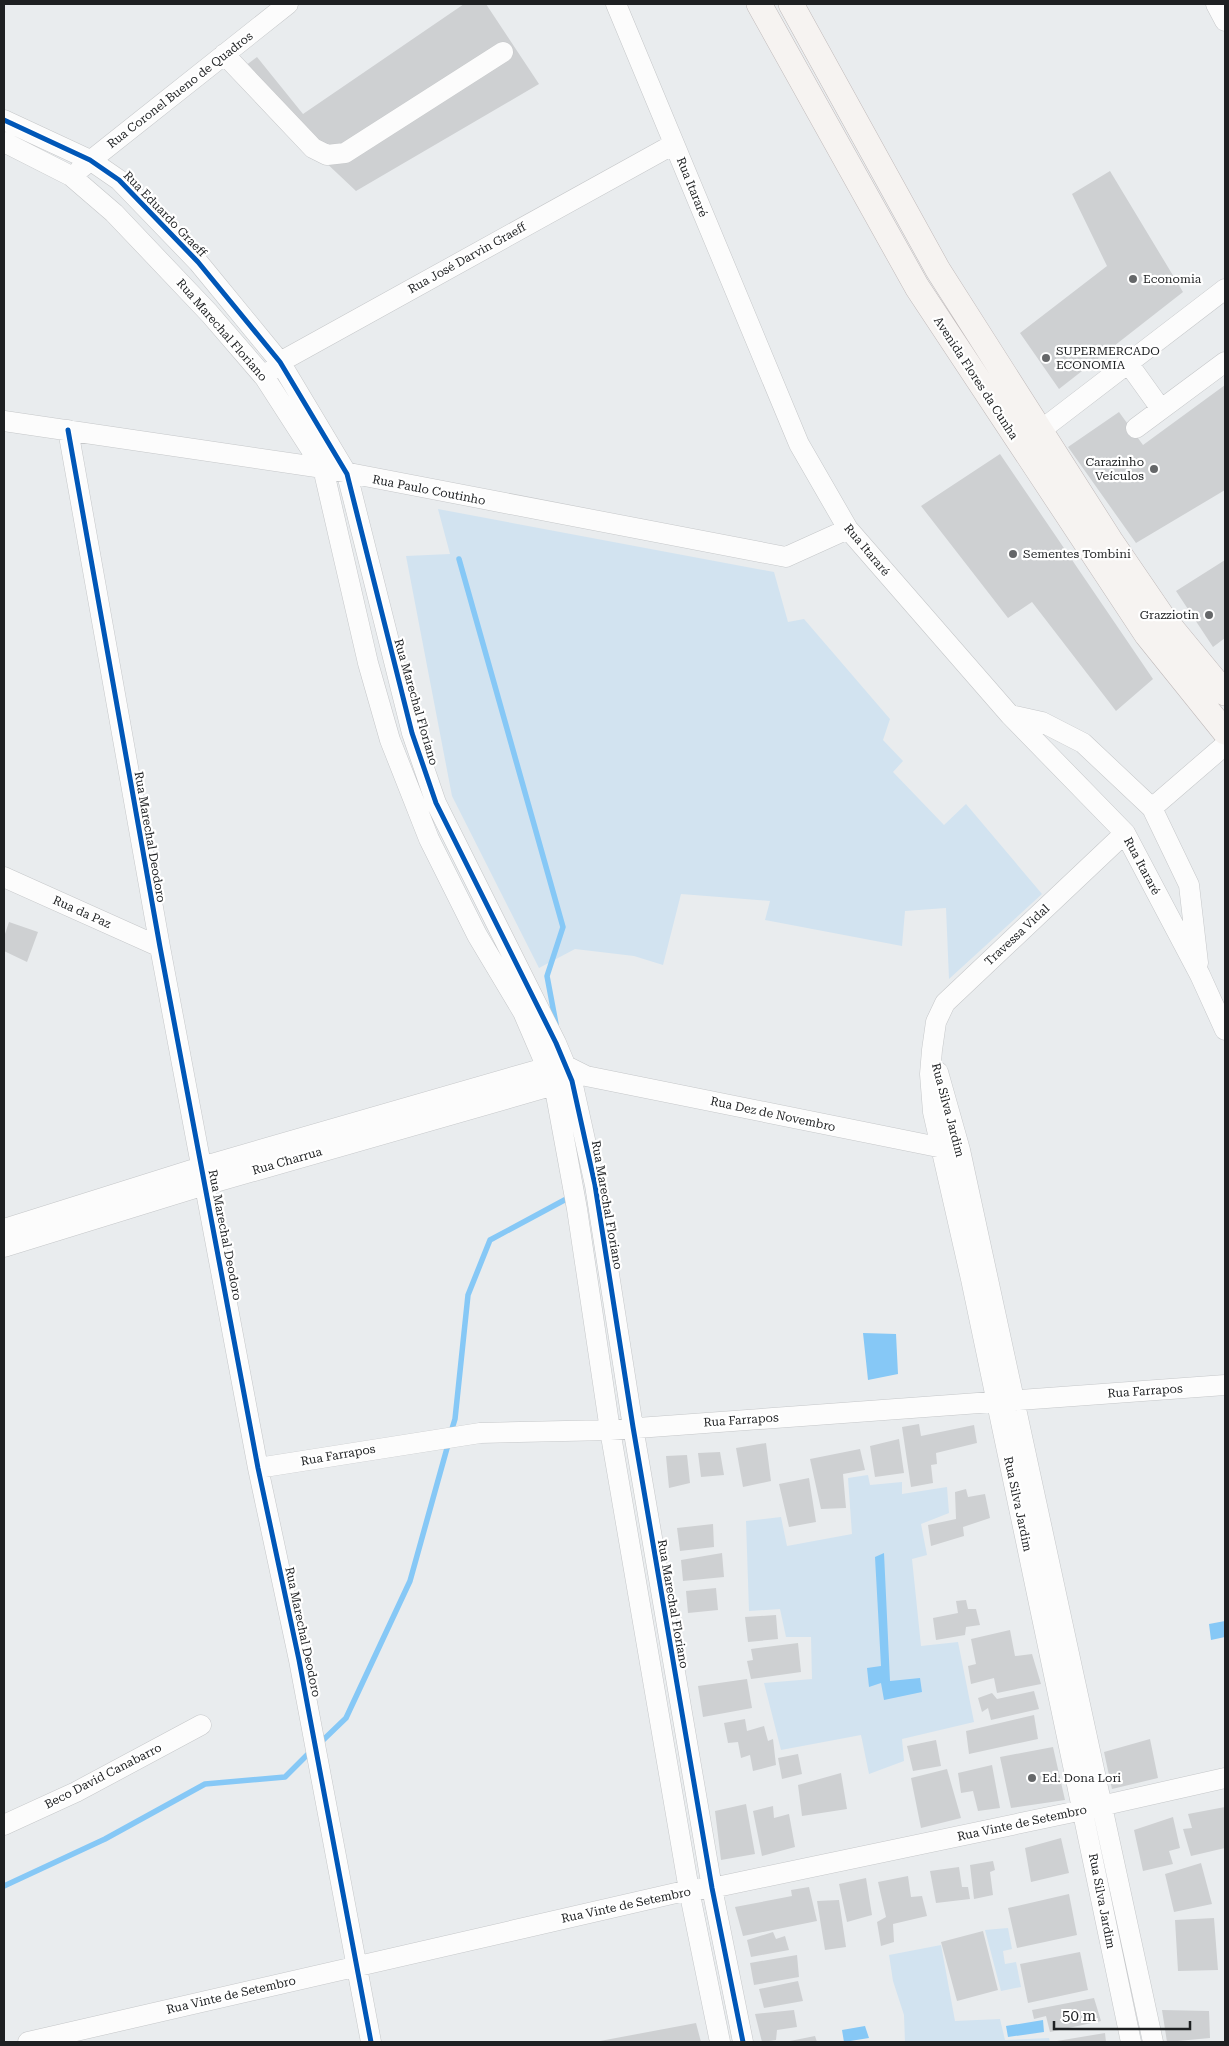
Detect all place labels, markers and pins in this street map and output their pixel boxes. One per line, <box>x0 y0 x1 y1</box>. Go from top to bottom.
place label: Economia <box>1143 272 1202 286</box>
marker: Economia <box>1127 273 1139 285</box>
place label: SUPERMERCADO ECONOMIA <box>1056 344 1160 372</box>
marker: SUPERMERCADO ECONOMIA <box>1040 352 1052 364</box>
place label: Carazinho Veículos <box>1085 455 1144 483</box>
marker: Carazinho Veículos <box>1148 463 1160 475</box>
place label: Sementes Tombini <box>1023 547 1131 561</box>
marker: Sementes Tombini <box>1007 548 1019 560</box>
place label: Grazziotin <box>1140 608 1199 622</box>
marker: Grazziotin <box>1203 609 1215 621</box>
place label: Ed. Dona Lori <box>1042 1771 1121 1785</box>
marker: Ed. Dona Lori <box>1026 1772 1038 1784</box>

